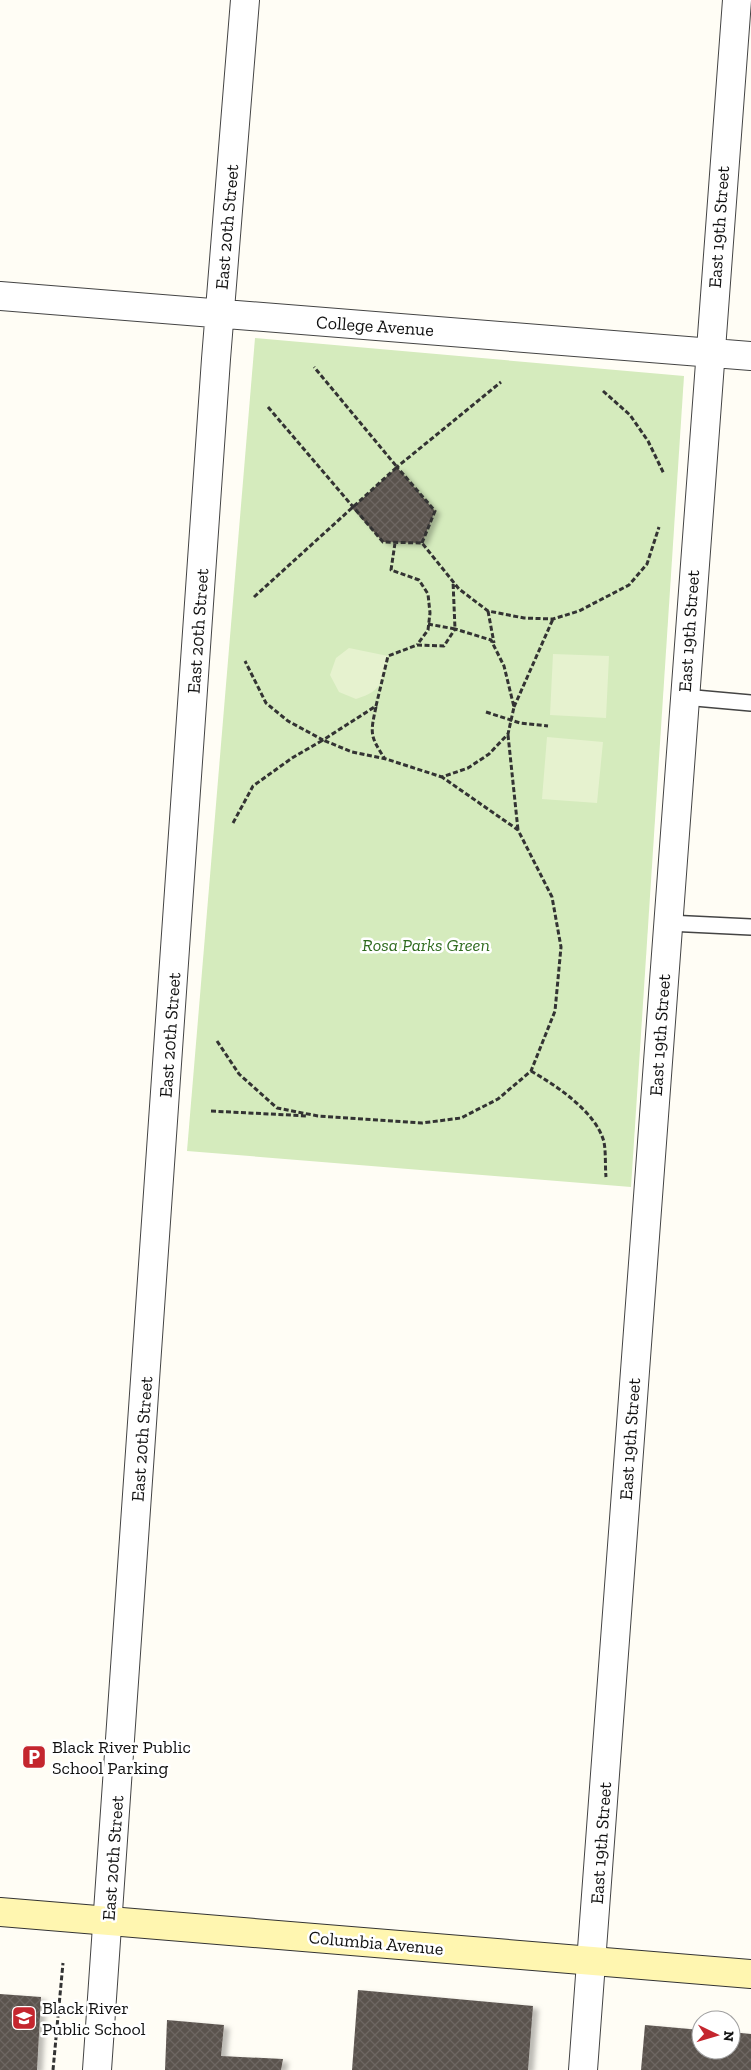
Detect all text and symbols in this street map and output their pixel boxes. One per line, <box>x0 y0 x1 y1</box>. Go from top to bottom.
street label: East 20th Street <box>211 163 243 291</box>
street label: East 19th Street <box>704 165 734 289</box>
street label: College Avenue <box>315 311 435 341</box>
street label: East 20th Street <box>183 567 213 694</box>
street label: East 19th Street <box>674 569 704 693</box>
park label: Rosa Parks Green <box>362 934 490 956</box>
street label: East 20th Street <box>155 971 185 1098</box>
street label: East 19th Street <box>645 973 675 1097</box>
street label: East 20th Street <box>127 1375 157 1502</box>
street label: East 19th Street <box>615 1377 645 1501</box>
place label: Black River Public School Parking <box>52 1736 191 1779</box>
parking icon: Black River Public School Parking <box>21 1744 47 1770</box>
street label: East 19th Street <box>586 1781 616 1905</box>
street label: East 20th Street <box>98 1794 128 1921</box>
street label: Columbia Avenue <box>308 1926 444 1960</box>
place label: Black River Public School <box>42 1997 146 2040</box>
school or university icon: Black River Public School <box>11 2005 37 2031</box>
north arrow <box>691 2010 741 2060</box>
text: N <box>719 2030 737 2042</box>

